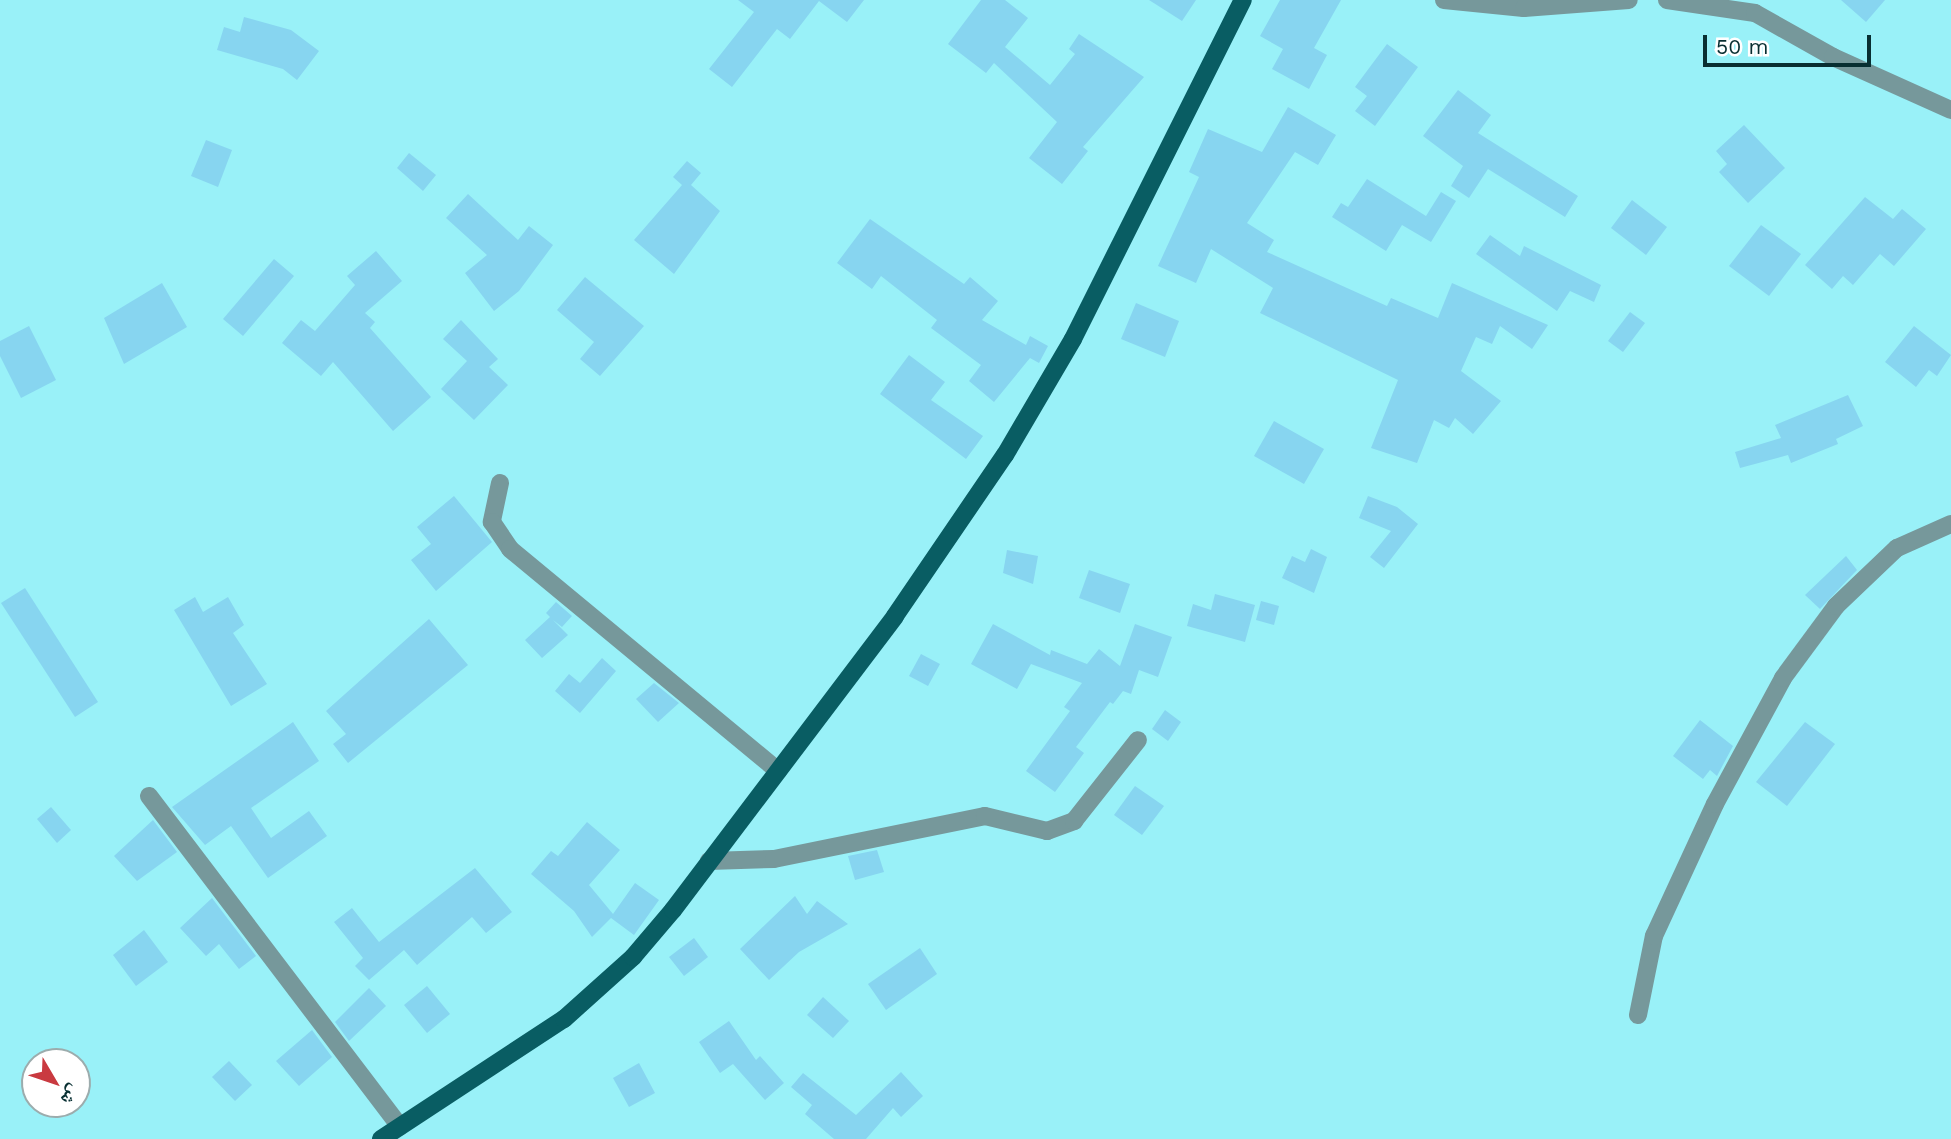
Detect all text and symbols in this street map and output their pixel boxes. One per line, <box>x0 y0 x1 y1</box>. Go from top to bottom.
scale bar <box>1706 21 1874 65</box>
text: 50 m <box>1716 34 1768 59</box>
north arrow <box>21 1048 91 1118</box>
text: ش <box>56 1080 86 1110</box>

